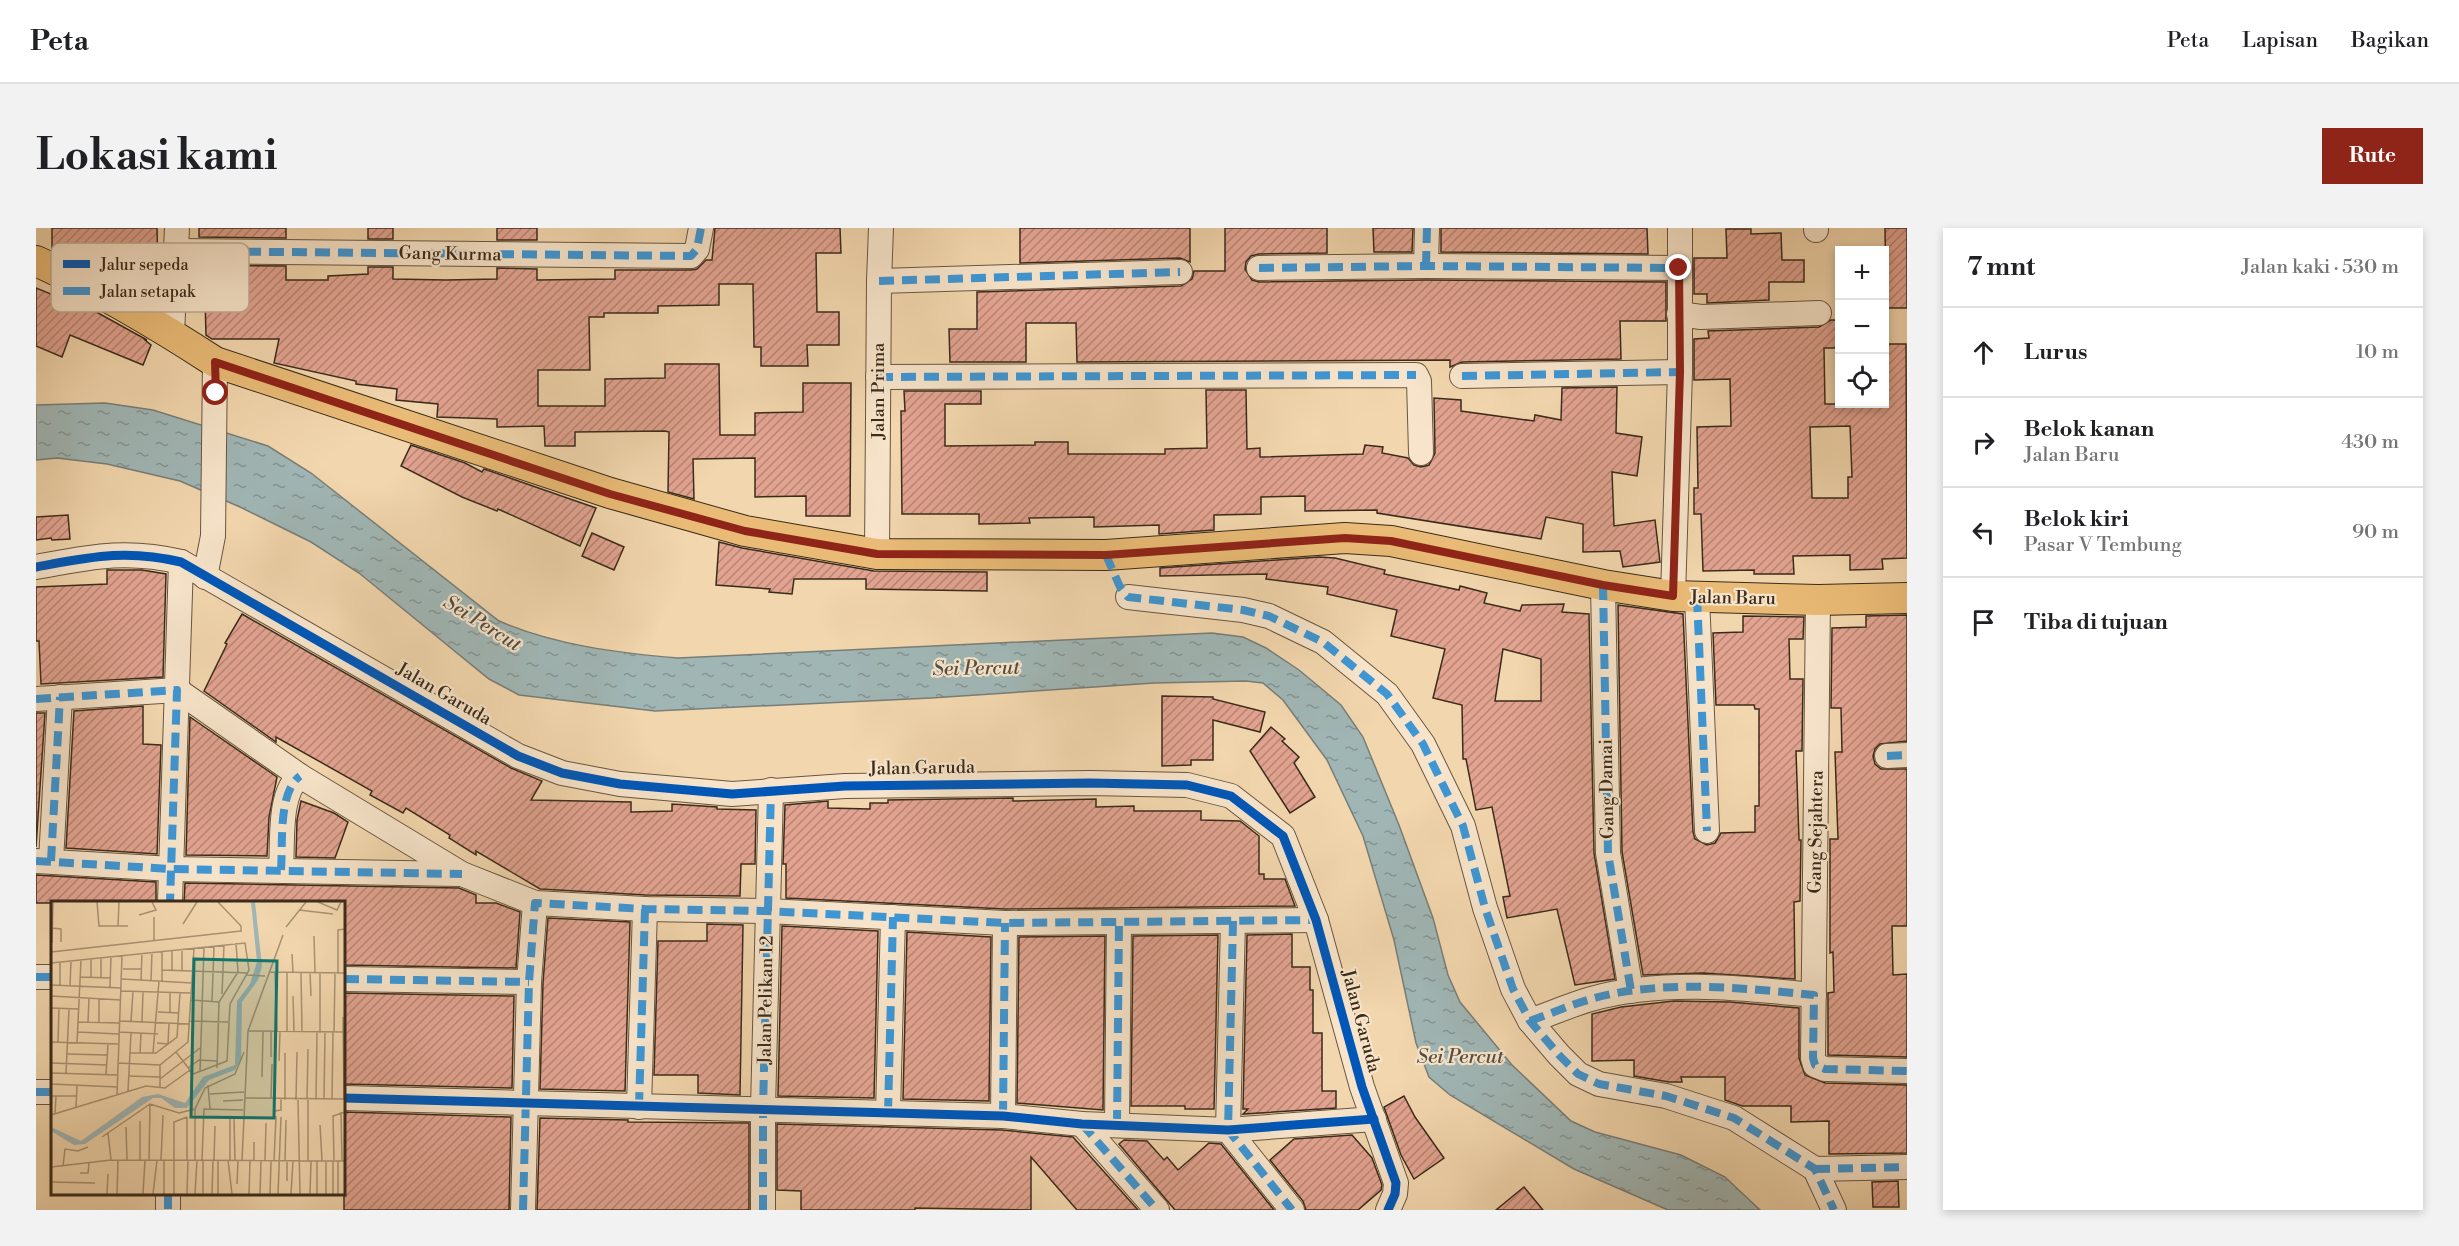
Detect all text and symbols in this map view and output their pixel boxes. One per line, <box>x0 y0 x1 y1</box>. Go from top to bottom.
text: Peta <box>30 24 89 59</box>
text: Peta <box>2167 28 2209 54</box>
text: Lapisan <box>2242 28 2318 54</box>
text: Bagikan <box>2351 28 2429 54</box>
button: Rute <box>2322 128 2423 184</box>
text: Lokasi kami <box>36 130 277 183</box>
street label: Gang Kurma <box>398 242 502 266</box>
legend <box>51 243 249 312</box>
map controls <box>1835 246 1889 408</box>
button: + <box>1835 246 1889 300</box>
text: 7 mnt <box>1967 251 2035 283</box>
route end <box>1665 254 1691 280</box>
text: Jalur sepeda <box>99 255 189 275</box>
text: Jalan kaki · 530 m <box>2242 255 2399 280</box>
text: Jalan setapak <box>99 282 197 302</box>
button: − <box>1835 300 1889 354</box>
icon: ahead <box>1967 336 2000 369</box>
text: Lurus <box>2024 339 2087 366</box>
text: 10 m <box>2356 340 2399 365</box>
street label: Jalan Prima <box>867 342 890 440</box>
button: locate <box>1835 354 1889 408</box>
route start <box>202 379 228 405</box>
text: Belok kanan <box>2024 416 2154 443</box>
icon: right <box>1967 426 2000 459</box>
text: 430 m <box>2341 430 2399 455</box>
text: Jalan Baru <box>2024 443 2119 468</box>
text: Belok kiri <box>2024 506 2129 533</box>
icon: left <box>1967 516 2000 549</box>
text: 90 m <box>2352 520 2399 545</box>
text: Pasar V Tembung <box>2024 533 2182 558</box>
street label: Jalan Baru <box>1689 586 1777 610</box>
water label: Sei Percut <box>438 590 526 658</box>
icon: arrive <box>1967 606 2000 639</box>
text: Tiba di tujuan <box>2024 609 2168 636</box>
water label: Sei Percut <box>932 656 1020 682</box>
street label: Jalan Garuda <box>392 657 496 731</box>
street label: Gang Damai <box>1595 739 1619 839</box>
street label: Jalan Garuda <box>868 756 976 780</box>
street label: Gang Sejahtera <box>1803 769 1829 894</box>
inset map <box>51 901 345 1195</box>
street label: Jalan Pelikan 12 <box>753 935 779 1066</box>
street label: Jalan Garuda <box>1336 966 1386 1076</box>
water label: Sei Percut <box>1416 1045 1504 1070</box>

